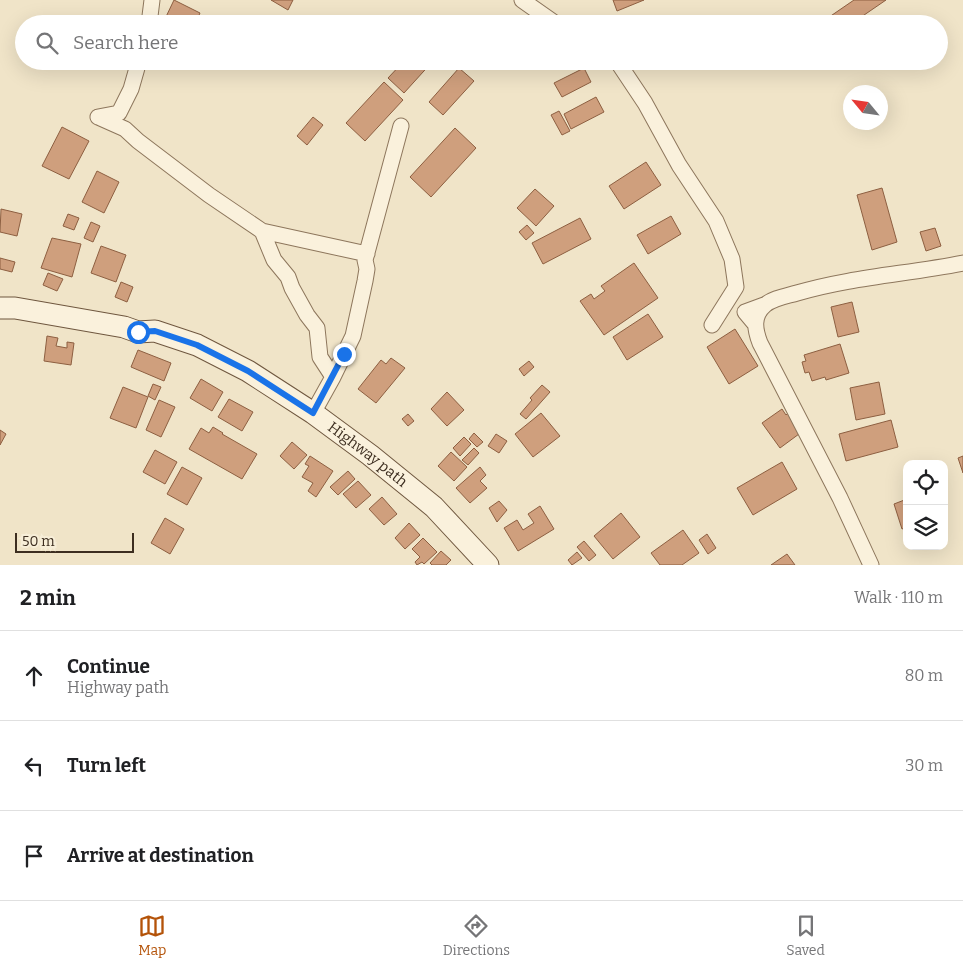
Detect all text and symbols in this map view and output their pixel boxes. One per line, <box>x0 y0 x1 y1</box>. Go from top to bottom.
search box <box>15 15 948 70</box>
icon: search <box>33 29 61 57</box>
text: Search here <box>73 31 178 54</box>
north arrow <box>843 85 888 130</box>
route start <box>127 321 150 344</box>
route end <box>333 343 356 366</box>
street label: Highway path <box>324 418 412 491</box>
map controls <box>903 460 948 550</box>
button: locate <box>903 460 948 505</box>
button: layers <box>903 505 948 550</box>
scale bar <box>15 530 134 553</box>
text: 50 m <box>22 533 55 550</box>
text: 2 min <box>20 585 76 611</box>
text: Walk · 110 m <box>854 588 943 607</box>
text: Continue <box>67 655 150 678</box>
icon: ahead <box>20 662 48 690</box>
text: 80 m <box>905 666 943 685</box>
text: Highway path <box>67 678 169 697</box>
icon: left <box>20 752 48 780</box>
text: Turn left <box>67 754 146 777</box>
text: 30 m <box>905 756 943 775</box>
icon: arrive <box>20 842 48 870</box>
text: Arrive at destination <box>67 844 254 867</box>
tab: Map <box>138 912 166 959</box>
tab: Directions <box>443 912 510 959</box>
tab: Saved <box>786 912 825 959</box>

